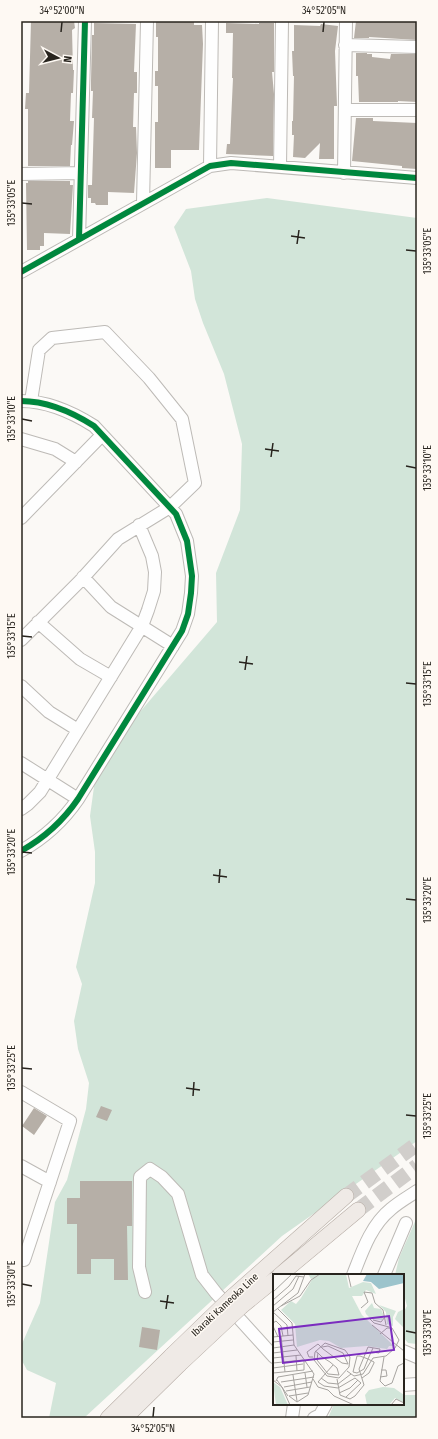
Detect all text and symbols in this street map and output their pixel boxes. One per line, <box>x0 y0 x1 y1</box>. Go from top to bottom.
text: 34°52'00"N <box>40 5 84 17</box>
text: 34°52'05"N <box>302 5 346 17</box>
north arrow <box>38 38 78 78</box>
text: N <box>61 55 74 63</box>
text: 135°33'05"E <box>6 179 18 226</box>
text: 135°33'05"E <box>422 227 434 274</box>
text: 135°33'10"E <box>6 396 18 442</box>
text: 135°33'10"E <box>422 445 434 491</box>
text: 135°33'15"E <box>6 613 18 659</box>
text: 135°33'15"E <box>422 661 434 707</box>
text: 135°33'20"E <box>6 828 18 875</box>
text: 135°33'20"E <box>422 876 434 923</box>
text: 135°33'25"E <box>6 1045 18 1091</box>
text: 135°33'25"E <box>422 1093 434 1139</box>
text: 135°33'30"E <box>6 1260 18 1307</box>
street label: Ibaraki Kameoka Line <box>189 1271 261 1339</box>
inset map <box>273 1274 404 1405</box>
text: 135°33'30"E <box>422 1309 434 1356</box>
text: 34°52'05"N <box>131 1423 175 1435</box>

